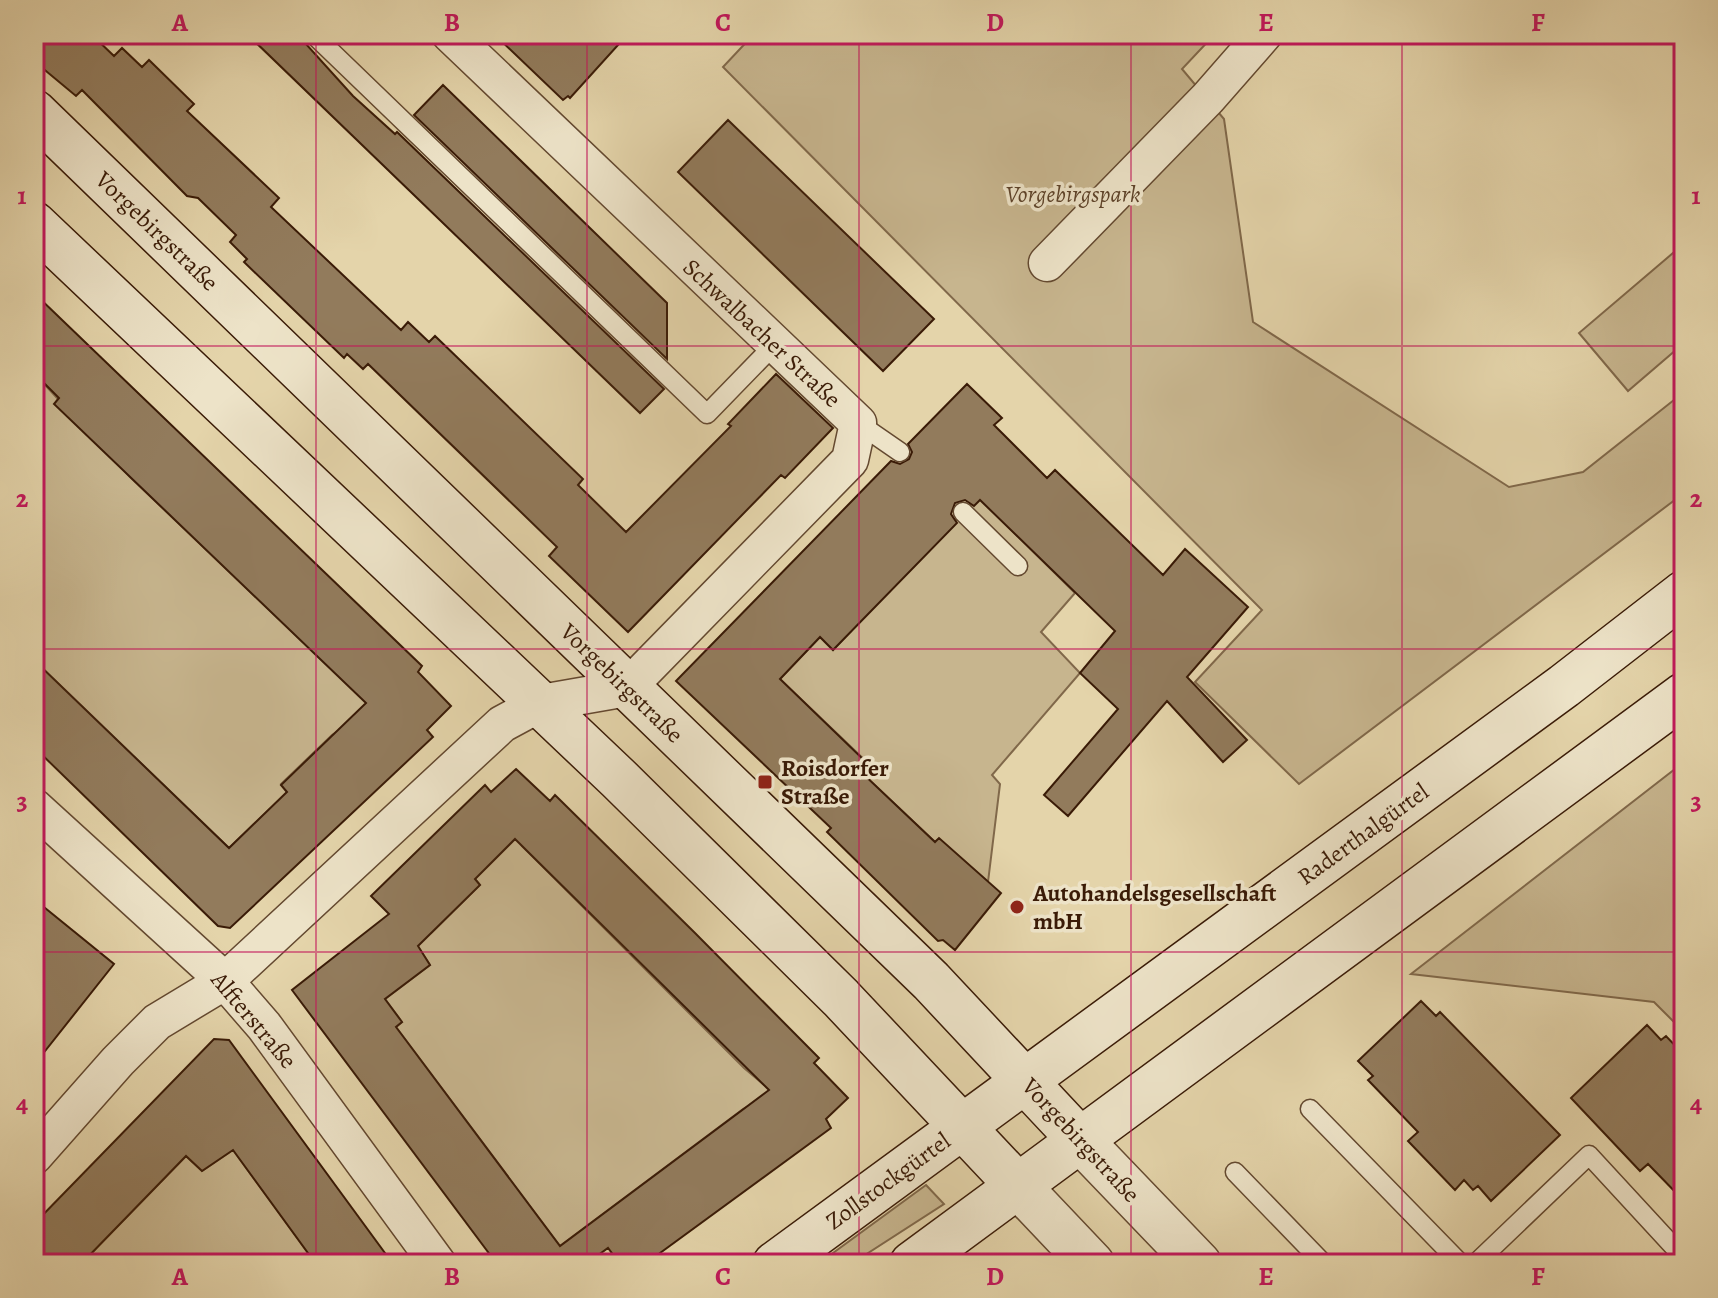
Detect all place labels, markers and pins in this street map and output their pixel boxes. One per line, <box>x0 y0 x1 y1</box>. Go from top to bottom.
place label: Roisdorfer Straße <box>781 752 889 812</box>
marker: Roisdorfer Straße <box>756 773 774 791</box>
place label: Autohandelsgesellschaft mbH <box>1032 877 1276 937</box>
marker: Autohandelsgesellschaft mbH <box>1008 898 1026 916</box>

